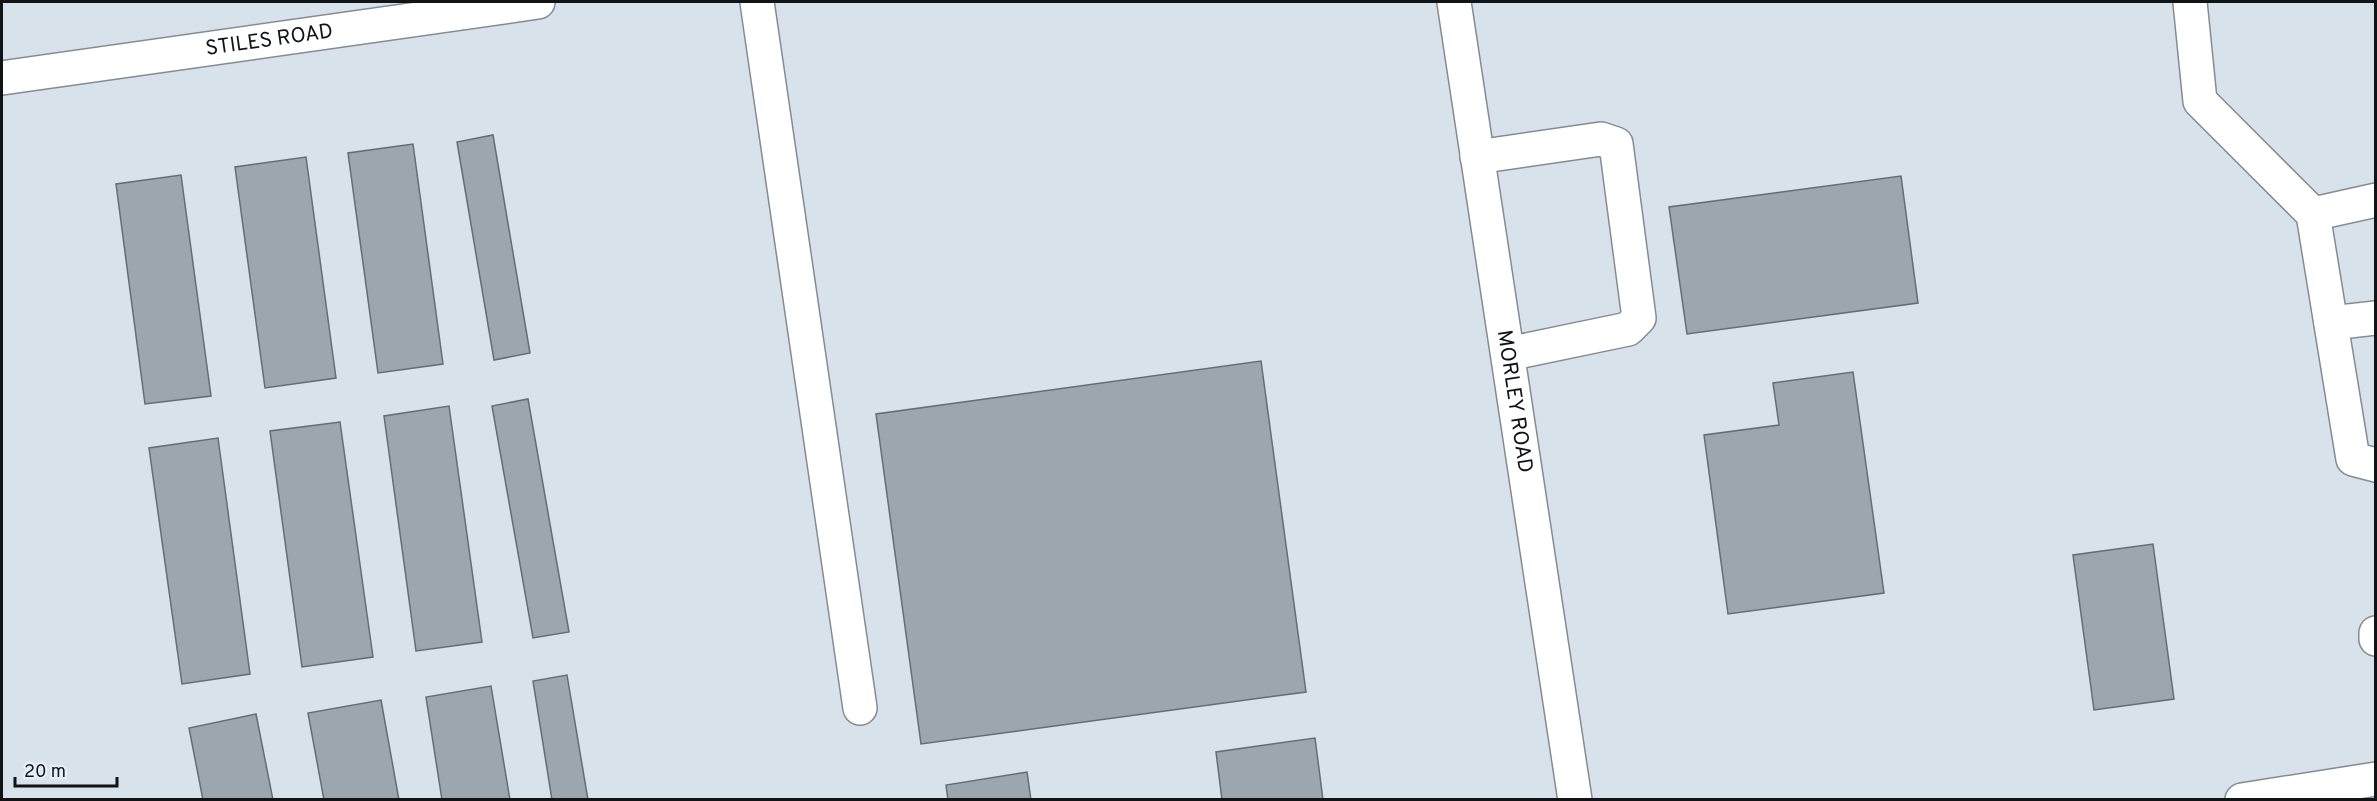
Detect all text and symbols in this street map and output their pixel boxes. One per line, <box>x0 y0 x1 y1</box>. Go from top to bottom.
street label: STILES ROAD <box>204 18 335 62</box>
street label: MORLEY ROAD <box>1490 328 1539 475</box>
scale bar <box>15 750 117 788</box>
text: 20 m <box>24 761 66 784</box>

